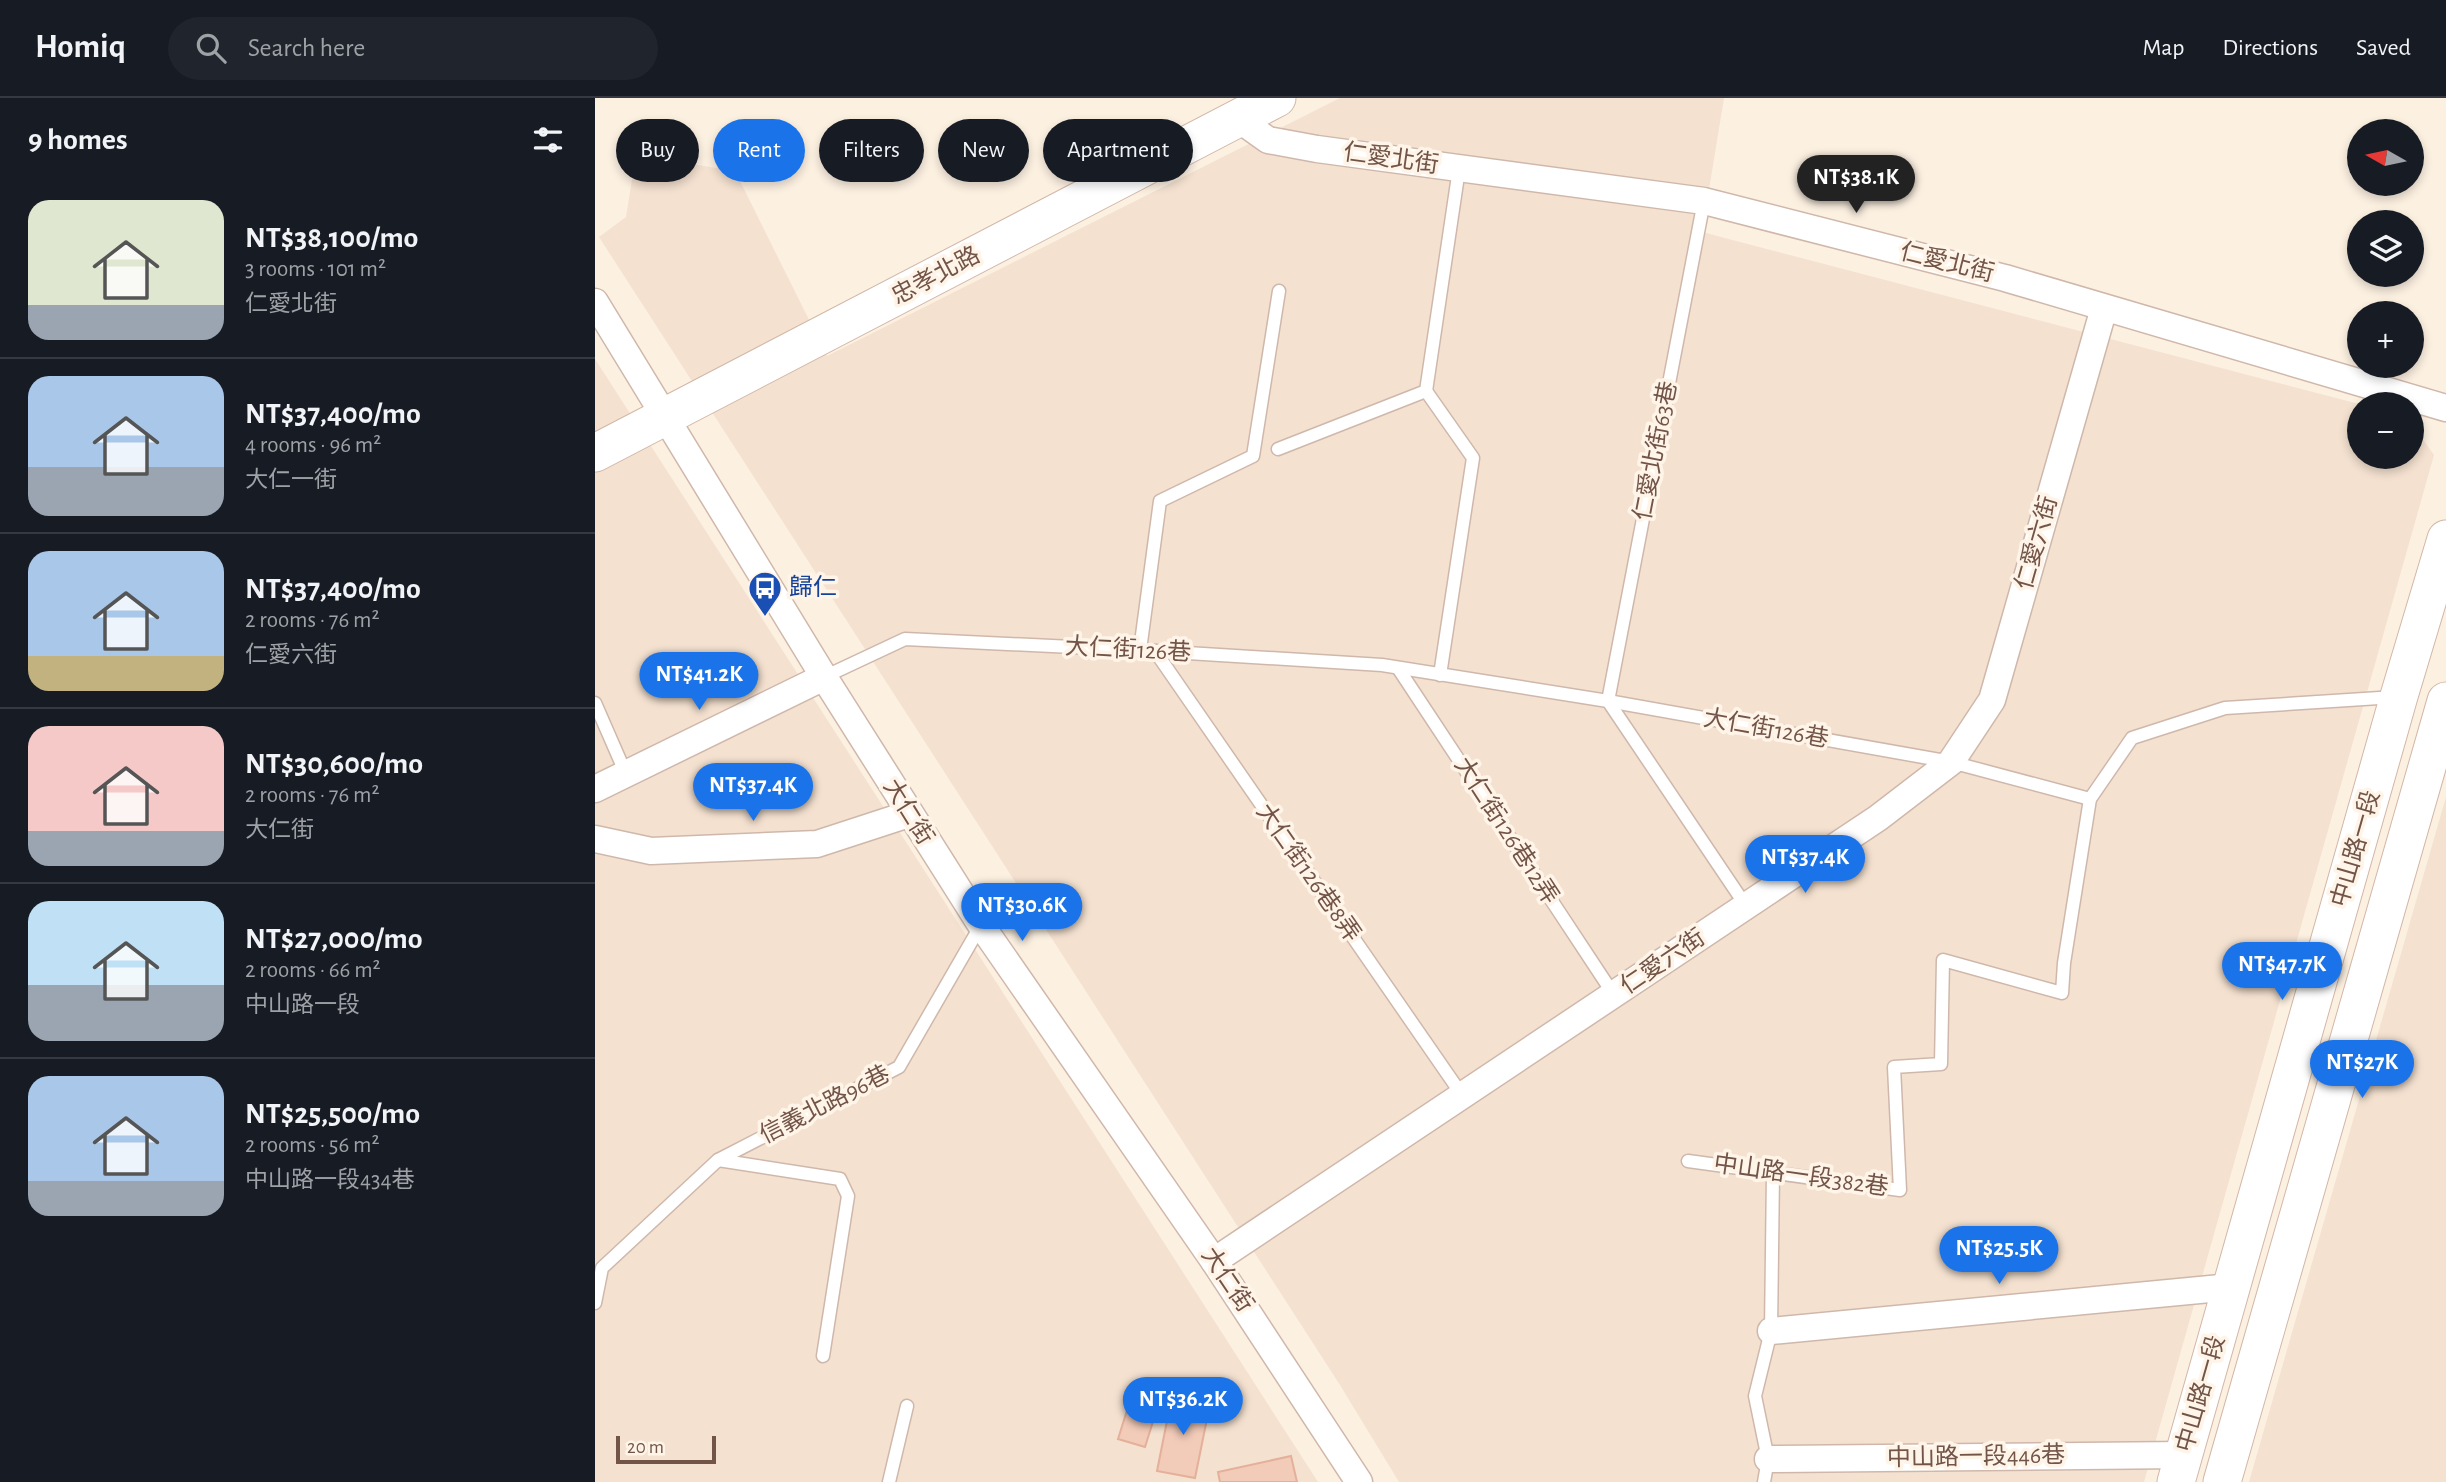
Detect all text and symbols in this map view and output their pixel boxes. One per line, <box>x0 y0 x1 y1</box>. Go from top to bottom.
search box <box>168 17 658 80</box>
icon: search <box>192 29 230 67</box>
text: Homiq <box>35 31 126 64</box>
text: Search here <box>248 35 365 61</box>
text: Map <box>2142 36 2184 60</box>
text: Directions <box>2222 36 2318 60</box>
text: Saved <box>2356 36 2411 60</box>
chip: Buy <box>616 119 699 182</box>
chip: Rent <box>713 119 805 182</box>
chip: Filters <box>819 119 924 182</box>
chip: New <box>938 119 1029 182</box>
chip: Apartment <box>1043 119 1193 182</box>
north arrow <box>2347 119 2424 196</box>
map controls <box>2347 119 2424 469</box>
icon: filters <box>529 121 567 159</box>
text: 9 homes <box>28 125 128 155</box>
street label: 仁愛北街 <box>1342 138 1440 178</box>
pin: NT$38.1K <box>1784 156 1928 215</box>
text: NT$38.1K <box>1813 166 1899 189</box>
button: layers <box>2347 210 2424 287</box>
text: NT$38,100/mo <box>245 223 418 253</box>
icon: home <box>84 228 168 312</box>
street label: 仁愛北街 <box>1898 238 1997 286</box>
street label: 忠孝北路 <box>887 241 984 309</box>
text: 3 rooms · 101 m² <box>245 258 386 281</box>
text: 仁愛北街 <box>245 293 337 316</box>
button: + <box>2347 301 2424 378</box>
street label: 仁愛北街63巷 <box>1629 379 1681 523</box>
button: − <box>2347 392 2424 469</box>
text: NT$37,400/mo <box>245 399 421 429</box>
icon: home <box>84 404 168 488</box>
text: 4 rooms · 96 m² <box>245 434 381 457</box>
text: 大仁一街 <box>245 469 337 492</box>
street label: 仁愛六街 <box>2010 493 2062 592</box>
bus stop icon: 歸仁 <box>746 569 784 618</box>
text: NT$37,400/mo <box>245 574 421 604</box>
place label: 歸仁 <box>789 574 837 600</box>
icon: home <box>84 579 168 663</box>
text: 2 rooms · 76 m² <box>245 609 379 632</box>
street label: 大仁街126巷 <box>1064 633 1192 665</box>
text: 仁愛六街 <box>245 644 337 667</box>
pin: NT$41.2K <box>627 652 771 712</box>
text: NT$41.2K <box>655 663 743 686</box>
street label: 大仁街126巷 <box>1702 704 1831 752</box>
text: NT$30,600/mo <box>245 749 423 779</box>
street label: 大仁街126巷12弄 <box>1450 752 1564 909</box>
icon: home <box>84 754 168 838</box>
pin: NT$37.4K <box>681 764 825 823</box>
text: NT$37.4K <box>709 774 797 797</box>
street label: 大仁街 <box>879 774 939 849</box>
text: 2 rooms · 76 m² <box>245 784 379 807</box>
street label: 中山路一段 <box>2326 787 2384 910</box>
street label: 大仁街126巷8弄 <box>1252 799 1366 946</box>
text: 大仁街 <box>245 819 314 842</box>
pin: NT$37.4K <box>1733 836 1877 895</box>
text: NT$37.4K <box>1761 846 1849 869</box>
pin: NT$30.6K <box>950 884 1094 943</box>
text: NT$30.6K <box>977 894 1067 917</box>
text: NT$27,000/mo <box>245 924 423 954</box>
street label: 仁愛六街 <box>1615 924 1710 999</box>
icon: home <box>84 929 168 1013</box>
pin: NT$47.7K <box>2210 942 2354 1002</box>
text: NT$47.7K <box>2238 953 2326 976</box>
text: 2 rooms · 66 m² <box>245 959 381 982</box>
text: 中山路一段 <box>245 994 360 1017</box>
pin: NT$27K <box>2305 1040 2419 1100</box>
text: NT$27K <box>2326 1051 2398 1074</box>
street label: 信義北路96巷 <box>755 1060 894 1148</box>
text: NT$25,500/mo <box>245 1099 420 1129</box>
icon: home <box>84 1104 168 1188</box>
text: 2 rooms · 56 m² <box>245 1134 379 1157</box>
street label: 中山路一段382巷 <box>1712 1150 1890 1200</box>
text: 中山路一段434巷 <box>245 1169 415 1192</box>
pin: NT$25.5K <box>1927 1226 2071 1286</box>
text: NT$25.5K <box>1955 1237 2043 1260</box>
street label: 大仁街 <box>1197 1242 1259 1317</box>
street label: 中山路一段 <box>2171 1332 2229 1455</box>
pin: NT$36.2K <box>1111 1378 1255 1437</box>
text: NT$36.2K <box>1139 1388 1227 1411</box>
scale bar <box>616 1433 716 1465</box>
text: 20 m <box>627 1438 664 1457</box>
street label: 中山路一段446巷 <box>1887 1441 2065 1471</box>

